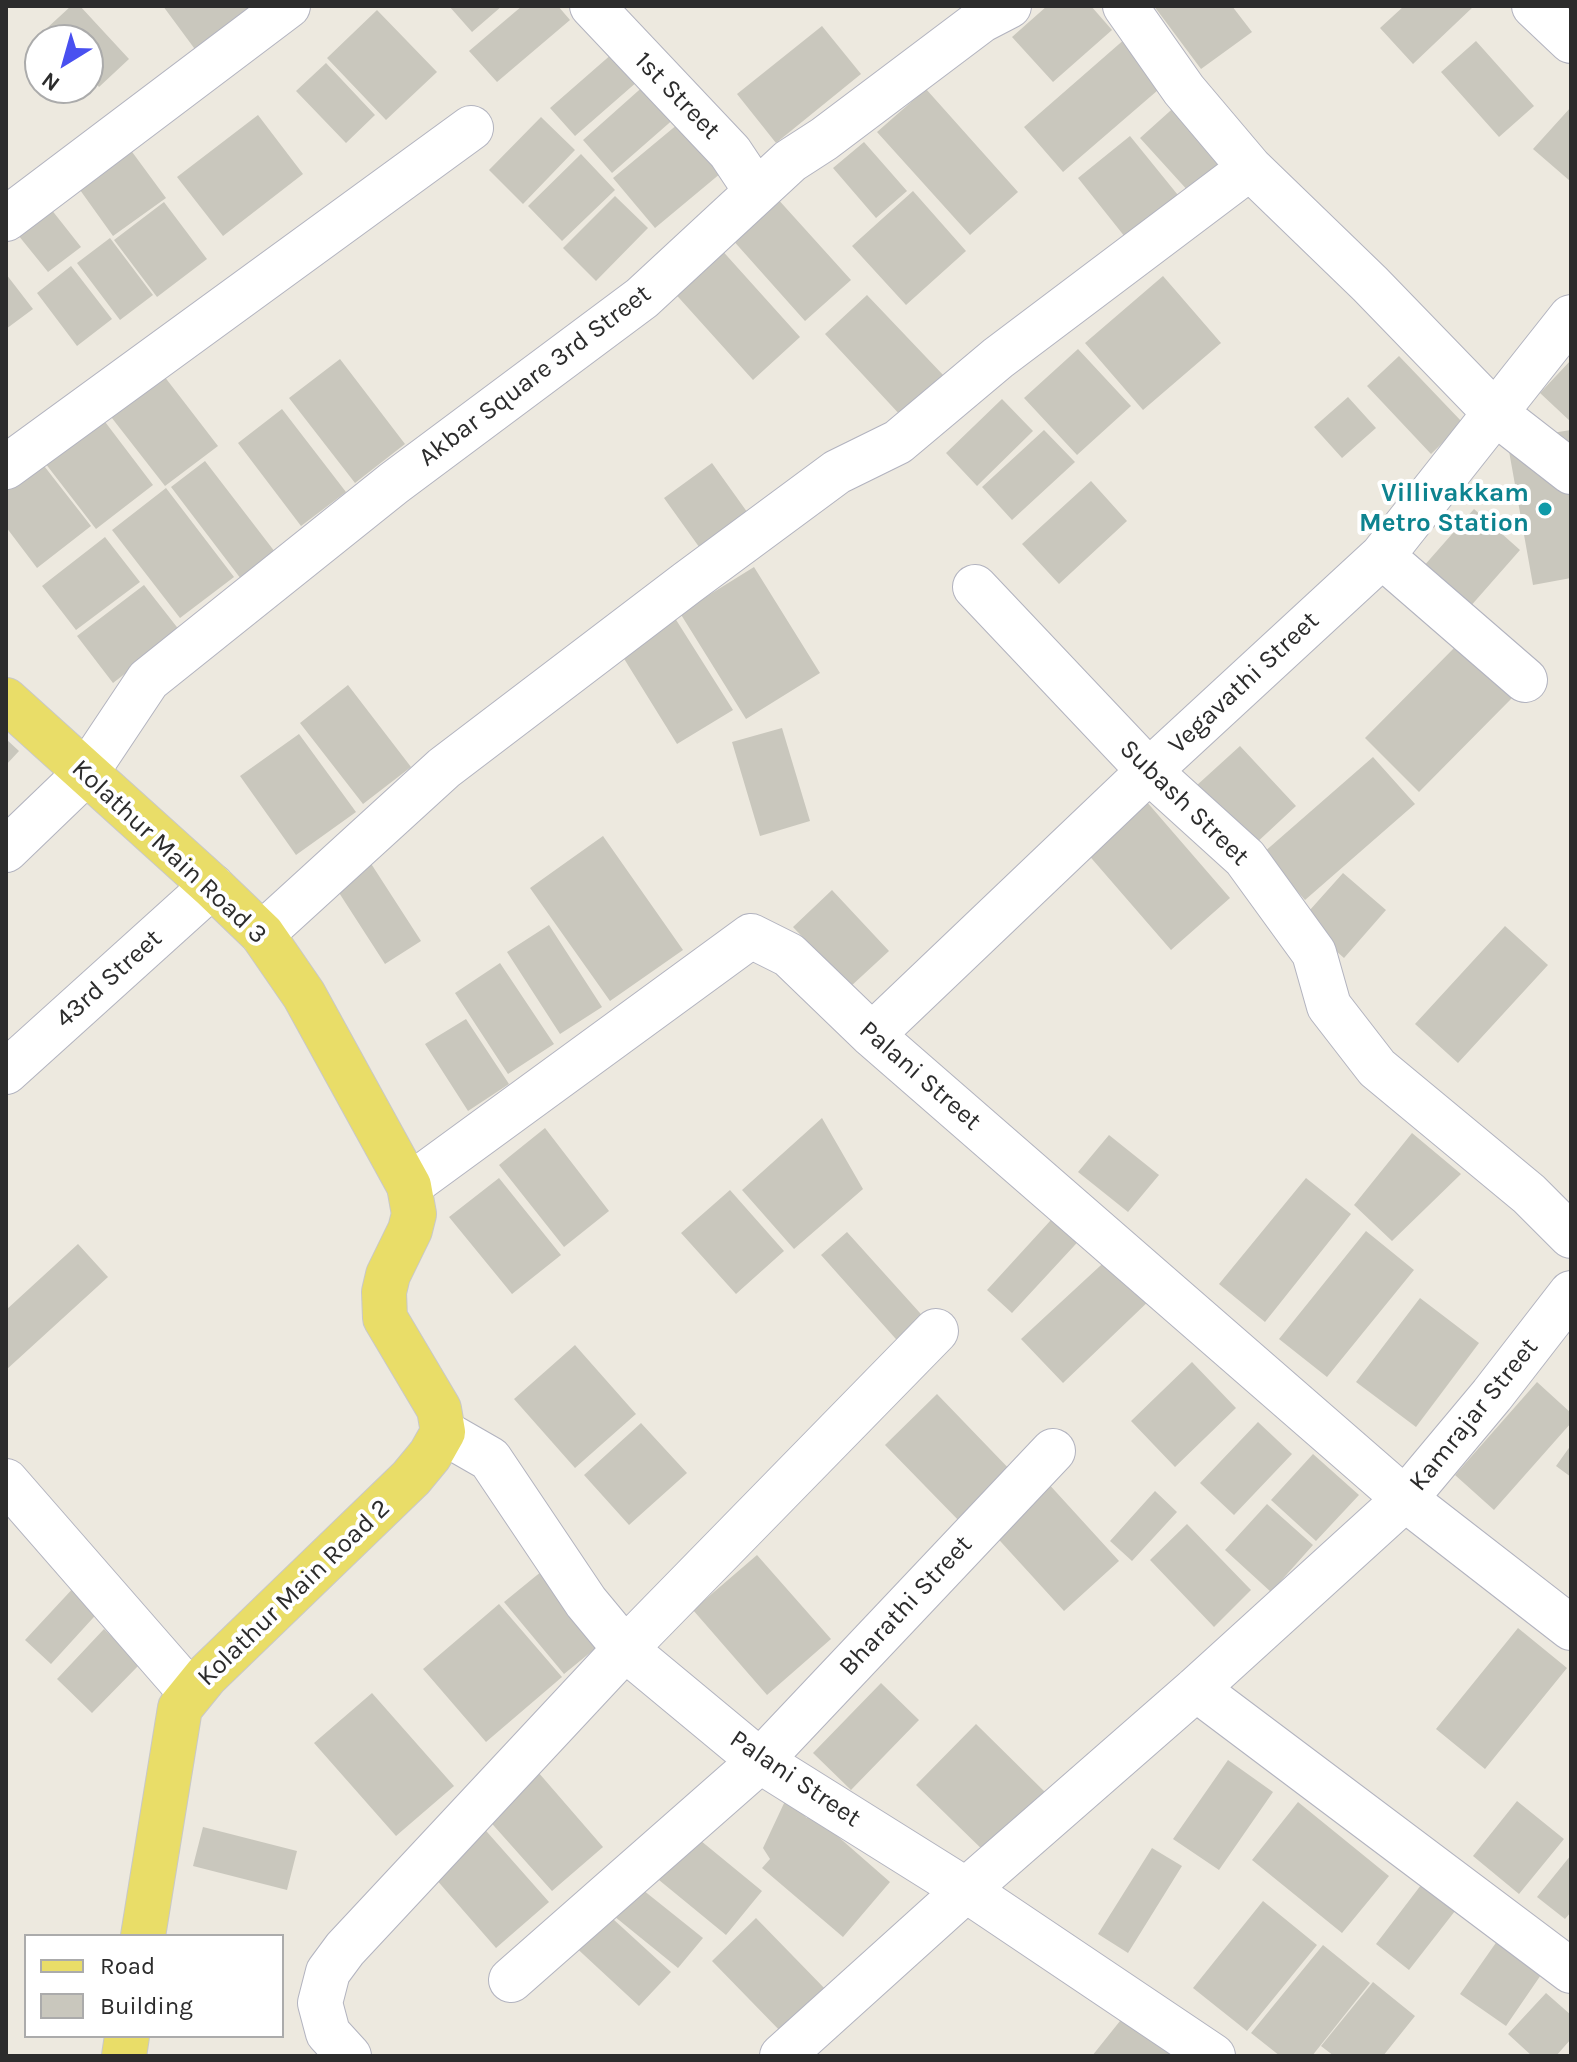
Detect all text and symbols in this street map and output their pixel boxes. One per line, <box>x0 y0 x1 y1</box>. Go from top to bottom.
north arrow <box>24 24 104 104</box>
street label: 1st Street <box>628 46 726 146</box>
text: N <box>37 66 65 97</box>
street label: Akbar Square 3rd Street <box>413 279 657 473</box>
place label: Villivakkam Metro Station <box>1359 478 1529 540</box>
marker: Villivakkam Metro Station <box>1536 500 1554 518</box>
street label: Vegavathi Street <box>1162 605 1326 761</box>
street label: Subash Street <box>1113 733 1255 873</box>
street label: Kolathur Main Road 3 <box>65 753 273 951</box>
street label: 43rd Street <box>49 923 169 1035</box>
street label: Palani Street <box>853 1015 987 1137</box>
street label: Kamrajar Street <box>1403 1332 1545 1498</box>
street label: Kolathur Main Road 2 <box>191 1493 397 1693</box>
street label: Bharathi Street <box>833 1529 979 1683</box>
street label: Palani Street <box>724 1724 866 1834</box>
legend <box>24 1934 284 2038</box>
text: Road <box>100 1952 155 1980</box>
text: Building <box>100 1992 193 2020</box>

